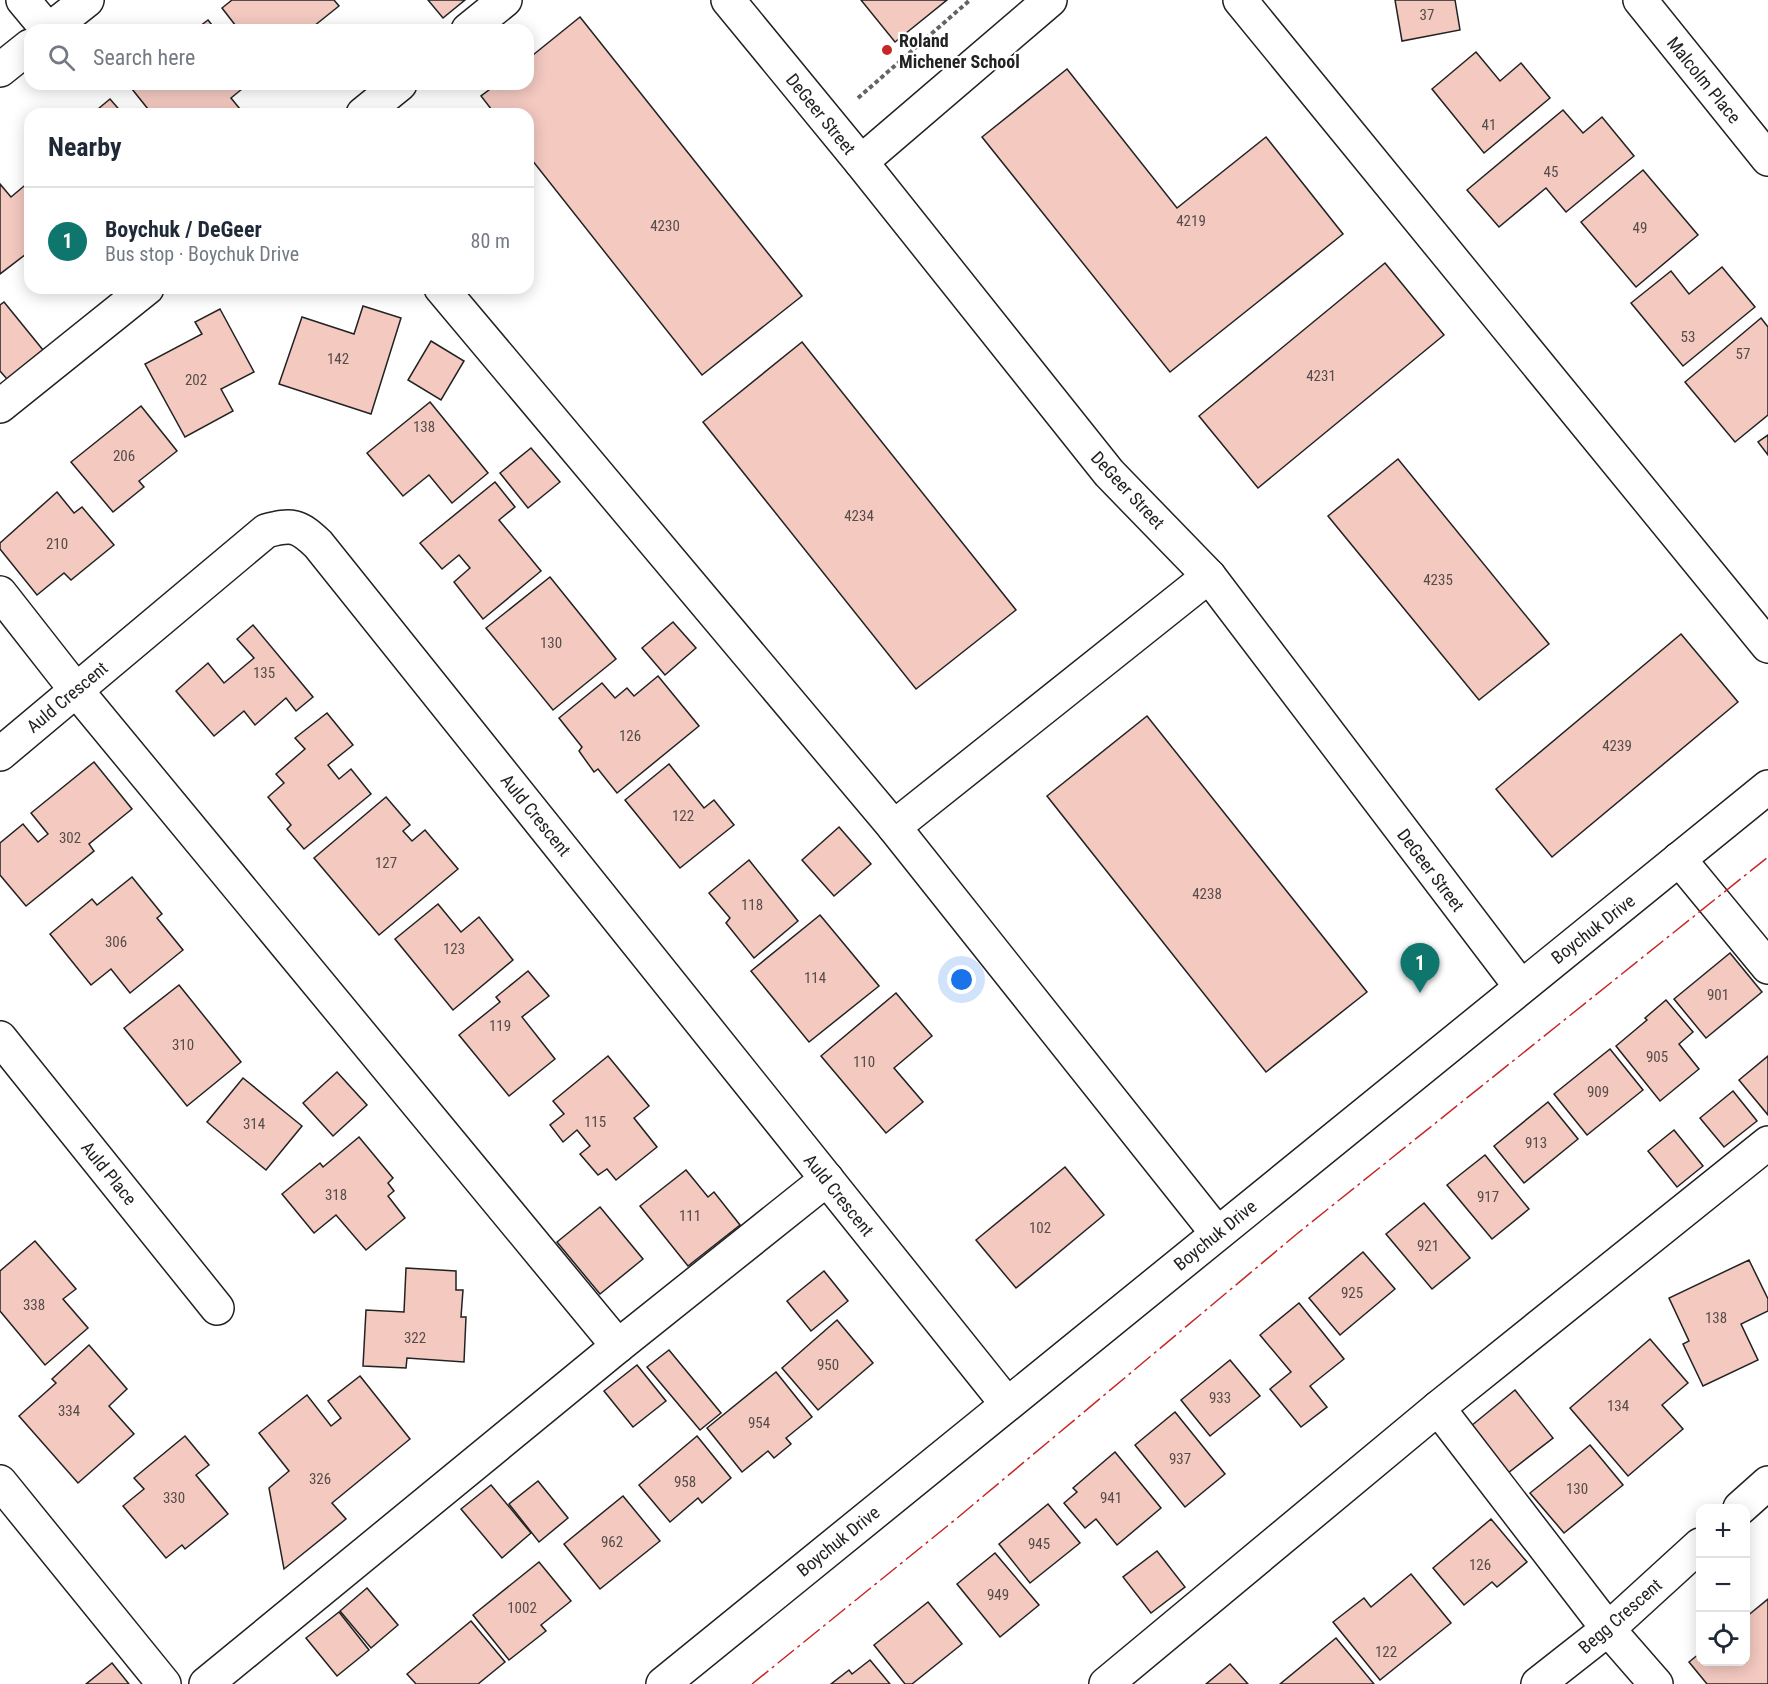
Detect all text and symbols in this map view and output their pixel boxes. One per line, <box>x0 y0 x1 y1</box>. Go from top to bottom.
house number: 37 <box>1420 6 1434 24</box>
search box <box>24 24 534 90</box>
place label: Roland Michener School <box>899 30 1020 72</box>
street label: Malcolm Place <box>1663 33 1745 127</box>
icon: search <box>45 41 78 74</box>
marker: Roland Michener School <box>880 43 894 57</box>
text: Search here <box>93 45 195 70</box>
street label: DeGeer Street <box>782 69 860 159</box>
house number: 41 <box>1482 116 1496 134</box>
text: Nearby <box>48 132 122 162</box>
house number: 45 <box>1544 163 1558 181</box>
house number: 4219 <box>1176 212 1206 230</box>
text: Boychuk / DeGeer <box>105 217 262 242</box>
house number: 4230 <box>650 217 680 235</box>
house number: 49 <box>1633 219 1647 237</box>
text: 1 <box>62 229 73 253</box>
text: 80 m <box>471 229 510 253</box>
text: Bus stop · Boychuk Drive <box>105 242 299 266</box>
house number: 53 <box>1681 328 1695 346</box>
house number: 57 <box>1736 345 1750 363</box>
house number: 142 <box>327 350 349 368</box>
house number: 4231 <box>1306 367 1336 385</box>
house number: 202 <box>185 371 207 389</box>
house number: 138 <box>413 418 435 436</box>
house number: 206 <box>113 447 135 465</box>
street label: DeGeer Street <box>1087 447 1169 533</box>
house number: 4234 <box>844 507 874 525</box>
house number: 210 <box>46 535 68 553</box>
house number: 4235 <box>1423 571 1453 589</box>
house number: 130 <box>540 634 562 652</box>
street label: Auld Crescent <box>22 657 112 737</box>
house number: 135 <box>253 664 275 682</box>
house number: 126 <box>619 727 641 745</box>
house number: 4239 <box>1602 737 1632 755</box>
street label: Auld Crescent <box>497 770 575 860</box>
house number: 122 <box>672 807 694 825</box>
street label: DeGeer Street <box>1393 825 1469 915</box>
house number: 302 <box>59 829 81 847</box>
house number: 127 <box>375 854 397 872</box>
house number: 4238 <box>1192 885 1222 903</box>
street label: Boychuk Drive <box>1547 890 1639 968</box>
house number: 118 <box>741 896 763 914</box>
house number: 306 <box>105 933 127 951</box>
house number: 123 <box>443 940 465 958</box>
pin: 1 <box>1400 944 1440 993</box>
your location <box>947 965 976 994</box>
house number: 114 <box>804 969 826 987</box>
house number: 901 <box>1707 986 1729 1004</box>
house number: 119 <box>489 1017 511 1035</box>
house number: 310 <box>172 1036 194 1054</box>
house number: 905 <box>1646 1048 1668 1066</box>
house number: 110 <box>853 1053 875 1071</box>
house number: 909 <box>1587 1083 1609 1101</box>
house number: 115 <box>584 1113 606 1131</box>
house number: 314 <box>243 1115 265 1133</box>
house number: 913 <box>1525 1134 1547 1152</box>
street label: Auld Place <box>77 1137 141 1209</box>
street label: Auld Crescent <box>800 1150 878 1240</box>
house number: 318 <box>325 1186 347 1204</box>
house number: 917 <box>1477 1188 1499 1206</box>
street label: Boychuk Drive <box>1170 1195 1260 1275</box>
house number: 111 <box>679 1207 701 1225</box>
house number: 102 <box>1029 1219 1051 1237</box>
house number: 921 <box>1417 1237 1439 1255</box>
house number: 925 <box>1341 1284 1363 1302</box>
house number: 338 <box>23 1296 45 1314</box>
house number: 138 <box>1705 1309 1727 1327</box>
house number: 322 <box>404 1329 426 1347</box>
house number: 950 <box>817 1356 839 1374</box>
house number: 933 <box>1209 1389 1231 1407</box>
house number: 134 <box>1607 1397 1629 1415</box>
house number: 334 <box>58 1402 80 1420</box>
house number: 954 <box>748 1414 770 1432</box>
house number: 937 <box>1169 1450 1191 1468</box>
house number: 326 <box>309 1470 331 1488</box>
house number: 958 <box>674 1473 696 1491</box>
house number: 130 <box>1566 1480 1588 1498</box>
house number: 330 <box>163 1489 185 1507</box>
house number: 941 <box>1100 1489 1122 1507</box>
street label: Boychuk Drive <box>793 1501 883 1581</box>
map controls <box>1696 1504 1750 1666</box>
button: + <box>1696 1504 1750 1558</box>
house number: 962 <box>601 1533 623 1551</box>
house number: 945 <box>1028 1535 1050 1553</box>
house number: 126 <box>1469 1556 1491 1574</box>
button: − <box>1696 1558 1750 1612</box>
street label: Begg Crescent <box>1574 1574 1666 1658</box>
house number: 949 <box>987 1586 1009 1604</box>
house number: 1002 <box>507 1599 537 1617</box>
button: locate <box>1696 1612 1750 1666</box>
house number: 122 <box>1375 1643 1397 1661</box>

